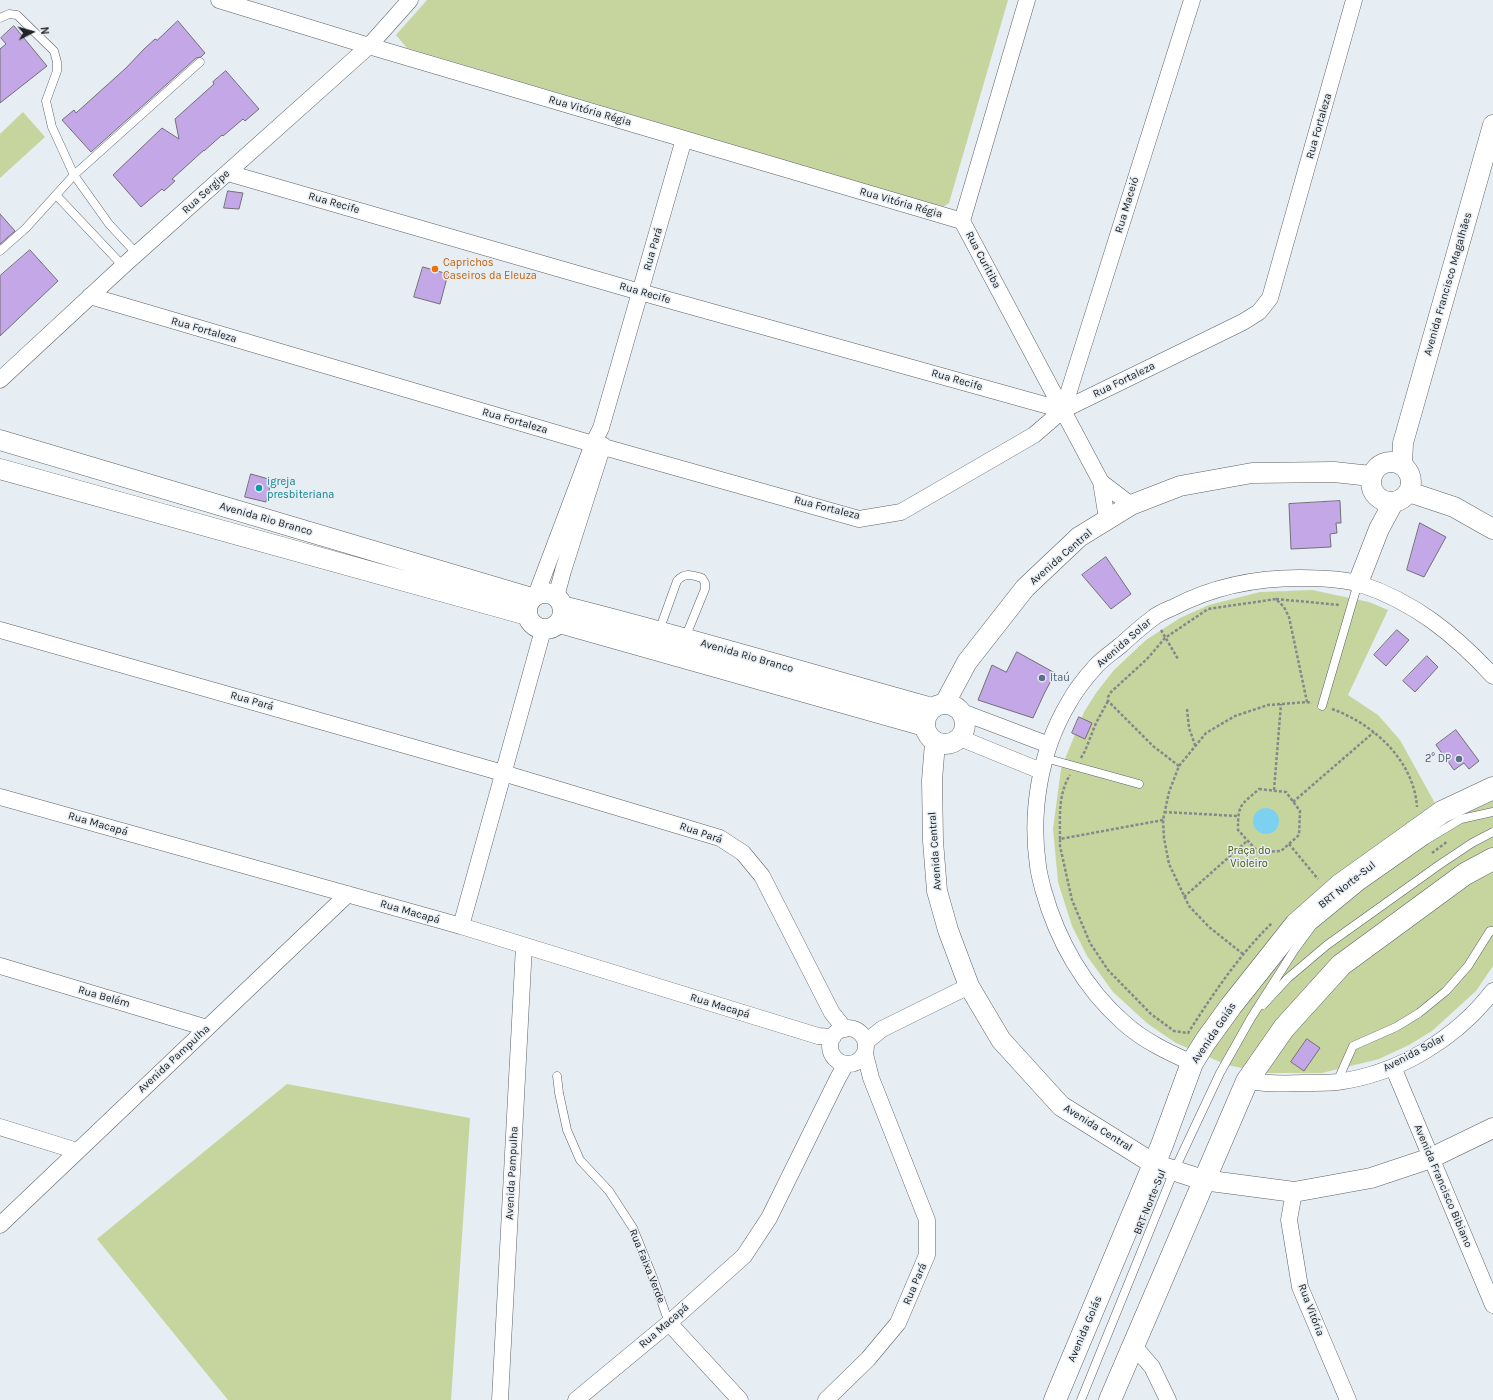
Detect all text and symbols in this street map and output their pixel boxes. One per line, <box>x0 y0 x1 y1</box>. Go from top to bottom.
north arrow <box>12 12 52 52</box>
text: N <box>38 26 51 35</box>
street label: Rua Fortaleza <box>1303 92 1335 160</box>
street label: Rua Vitória Régia <box>547 93 633 129</box>
street label: Rua Sergipe <box>179 167 233 217</box>
street label: Rua Maceió <box>1112 175 1142 235</box>
street label: Rua Vitória Régia <box>858 185 944 221</box>
street label: Rua Recife <box>307 189 361 217</box>
street label: Avenida Francisco Magalhães <box>1421 211 1475 357</box>
street label: Rua Pará <box>641 226 665 272</box>
street label: Rua Curitiba <box>962 229 1004 291</box>
place label: Caprichos Caseiros da Eleuza <box>443 256 537 282</box>
marker: Caprichos Caseiros da Eleuza <box>430 264 440 274</box>
street label: Rua Recife <box>618 279 672 307</box>
street label: Rua Fortaleza <box>170 314 238 346</box>
street label: Rua Fortaleza <box>1091 359 1157 401</box>
street label: Rua Recife <box>930 366 984 394</box>
street label: Rua Fortaleza <box>481 405 549 437</box>
place label: igreja presbiteriana <box>267 475 334 501</box>
marker: igreja presbiteriana <box>254 483 264 493</box>
street label: Rua Fortaleza <box>793 493 861 523</box>
street label: Avenida Rio Branco <box>218 499 314 539</box>
street label: Avenida Central <box>1027 526 1095 588</box>
street label: Avenida Solar <box>1094 616 1154 670</box>
street label: Avenida Rio Branco <box>699 636 795 676</box>
place label: Itaú <box>1050 671 1070 685</box>
marker: Itaú <box>1037 673 1047 683</box>
street label: Rua Pará <box>229 689 275 713</box>
place label: 2° DP <box>1425 752 1451 766</box>
marker: 2° DP <box>1454 754 1464 764</box>
street label: Rua Macapá <box>67 809 129 839</box>
street label: Avenida Central <box>926 811 944 891</box>
street label: Rua Pará <box>678 820 724 846</box>
park label: Praça do Violeiro <box>1228 844 1270 870</box>
street label: BRT Norte-Sul <box>1316 858 1378 912</box>
street label: Rua Macapá <box>379 897 441 927</box>
street label: Rua Belém <box>76 983 132 1011</box>
street label: Rua Macapá <box>689 991 751 1021</box>
street label: Avenida Goiás <box>1189 1000 1239 1066</box>
street label: Avenida Pampulha <box>135 1022 213 1096</box>
street label: Avenida Solar <box>1381 1031 1447 1075</box>
street label: Avenida Central <box>1061 1102 1135 1154</box>
street label: Avenida Francisco Bibiano <box>1411 1122 1475 1250</box>
street label: Avenida Pampulha <box>503 1126 521 1220</box>
street label: BRT Norte-Sul <box>1131 1167 1169 1237</box>
street label: Rua Faixa Verde <box>626 1227 668 1305</box>
street label: Rua Pará <box>900 1261 930 1307</box>
street label: Rua Vitória <box>1295 1282 1327 1338</box>
street label: Avenida Goiás <box>1065 1294 1105 1364</box>
street label: Rua Macapá <box>636 1301 692 1351</box>

